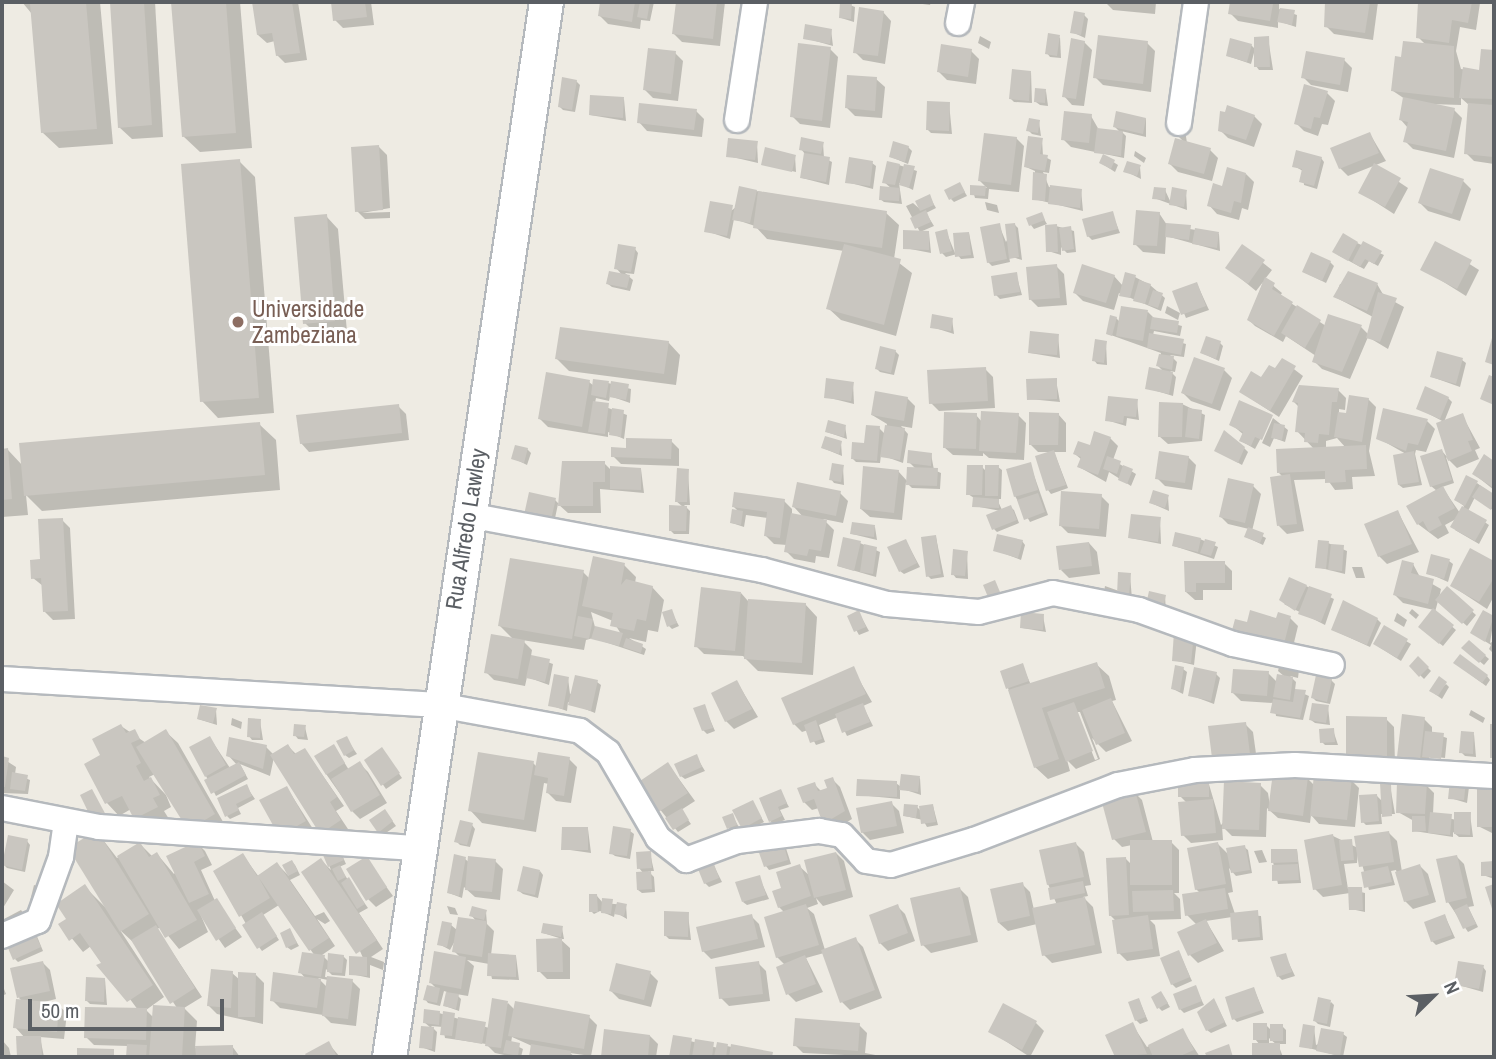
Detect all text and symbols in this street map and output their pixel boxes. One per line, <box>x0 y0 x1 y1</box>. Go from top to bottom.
place label: Universidade Zambeziana <box>252 295 364 349</box>
marker: Universidade Zambeziana <box>230 314 246 330</box>
street label: Rua Alfredo Lawley <box>440 446 492 612</box>
north arrow <box>1398 961 1468 1031</box>
text: N <box>1438 977 1466 998</box>
scale bar <box>32 986 228 1030</box>
text: 50 m <box>41 996 79 1025</box>

